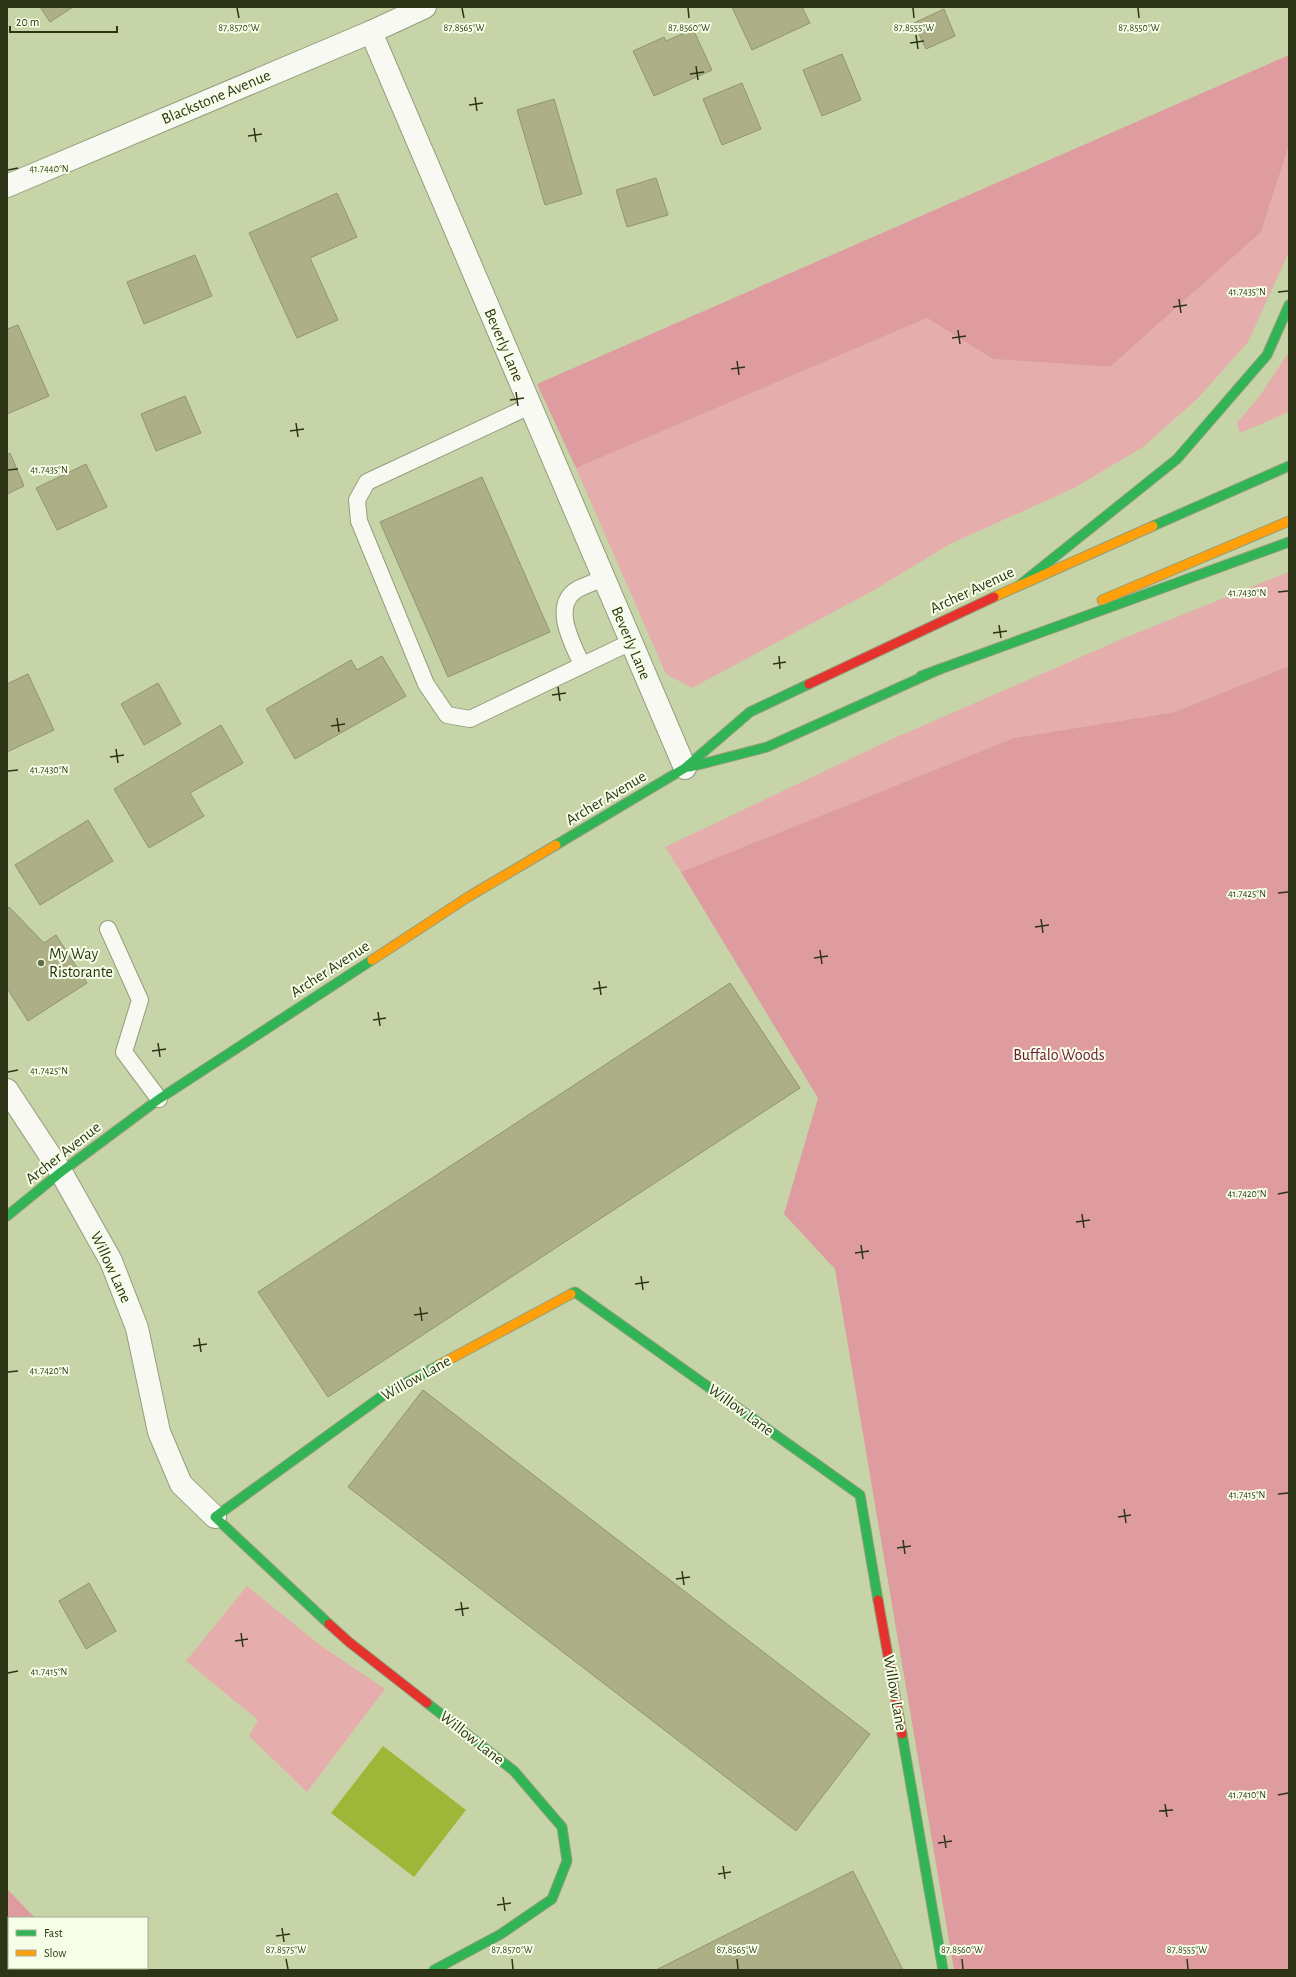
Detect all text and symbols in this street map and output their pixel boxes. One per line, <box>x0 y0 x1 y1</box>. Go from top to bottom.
scale bar <box>10 8 117 34</box>
text: 20 m <box>16 16 39 28</box>
text: 87.8570°W <box>218 23 260 33</box>
text: 87.8565°W <box>444 23 485 33</box>
text: 87.8560°W <box>668 23 710 33</box>
text: 87.8555°W <box>894 23 934 33</box>
text: 87.8550°W <box>1118 23 1160 33</box>
street label: Blackstone Avenue <box>159 67 273 127</box>
text: 41.7440°N <box>29 164 69 174</box>
text: 41.7435°N <box>1228 287 1266 297</box>
street label: Beverly Lane <box>481 306 527 384</box>
text: 41.7435°N <box>30 465 68 475</box>
street label: Archer Avenue <box>928 564 1016 616</box>
text: 41.7430°N <box>1228 588 1266 598</box>
street label: Beverly Lane <box>608 604 654 682</box>
text: 41.7430°N <box>30 765 68 775</box>
street label: Archer Avenue <box>563 768 649 828</box>
text: 41.7425°N <box>1228 889 1266 899</box>
street label: Archer Avenue <box>288 938 372 1000</box>
place label: My Way Ristorante <box>49 946 113 980</box>
marker: My Way Ristorante <box>36 958 46 968</box>
park label: Buffalo Woods <box>1013 1047 1105 1063</box>
text: 41.7425°N <box>30 1066 68 1076</box>
street label: Archer Avenue <box>22 1119 104 1187</box>
text: 41.7420°N <box>1227 1189 1267 1199</box>
street label: Willow Lane <box>88 1229 134 1305</box>
street label: Willow Lane <box>379 1352 453 1404</box>
text: 41.7420°N <box>29 1366 69 1376</box>
street label: Willow Lane <box>705 1381 777 1439</box>
text: 41.7415°N <box>1229 1490 1265 1500</box>
street label: Willow Lane <box>880 1654 910 1732</box>
text: 41.7415°N <box>31 1667 67 1677</box>
street label: Willow Lane <box>437 1708 507 1768</box>
text: 41.7410°N <box>1228 1790 1266 1800</box>
legend <box>8 1917 148 1969</box>
text: Fast <box>44 1927 63 1939</box>
text: 87.8575°W <box>266 1945 306 1955</box>
text: 87.8570°W <box>491 1945 533 1955</box>
text: 87.8565°W <box>717 1945 758 1955</box>
text: 87.8560°W <box>941 1945 983 1955</box>
text: 87.8555°W <box>1167 1945 1207 1955</box>
text: Slow <box>44 1947 66 1959</box>

